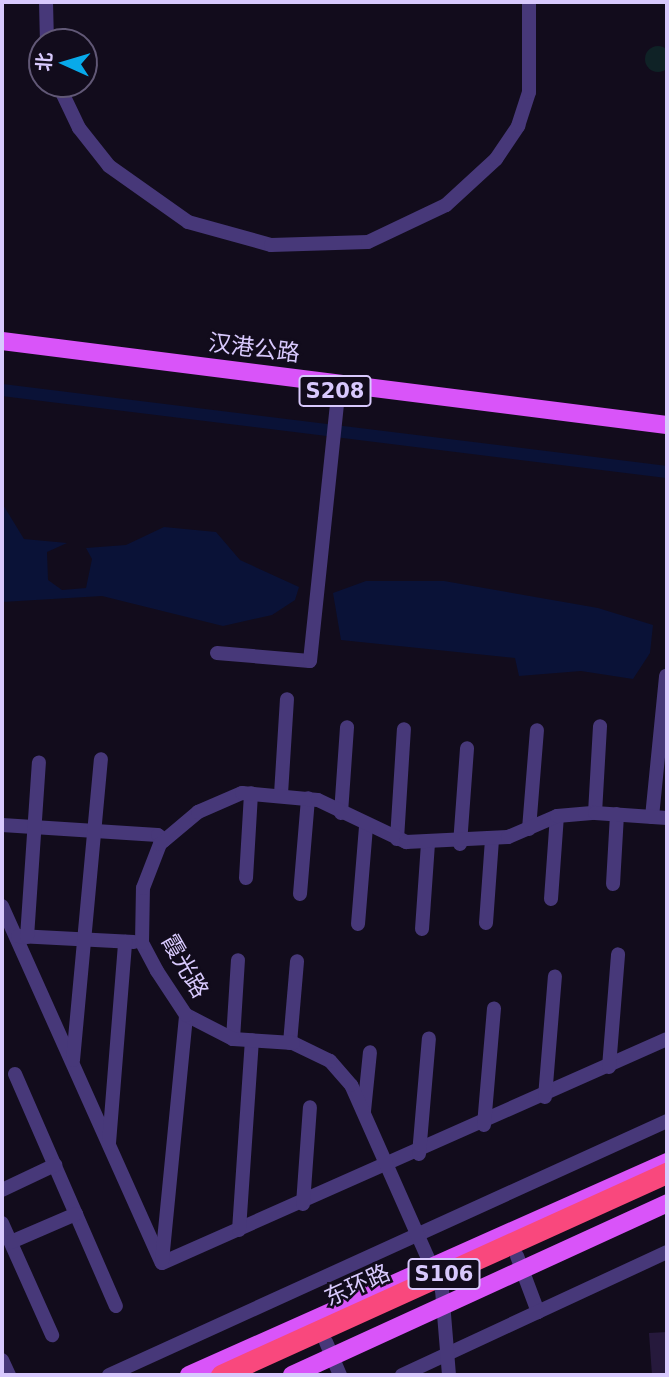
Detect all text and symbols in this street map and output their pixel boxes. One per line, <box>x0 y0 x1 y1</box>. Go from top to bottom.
north arrow <box>28 28 98 98</box>
text: 北 <box>32 51 56 72</box>
street label: 汉港公路 <box>207 329 301 367</box>
road number: S208 <box>298 374 372 408</box>
street label: 霞光路 <box>156 929 214 1003</box>
road number: S106 <box>407 1256 481 1292</box>
street label: 东环路 <box>320 1258 394 1312</box>

